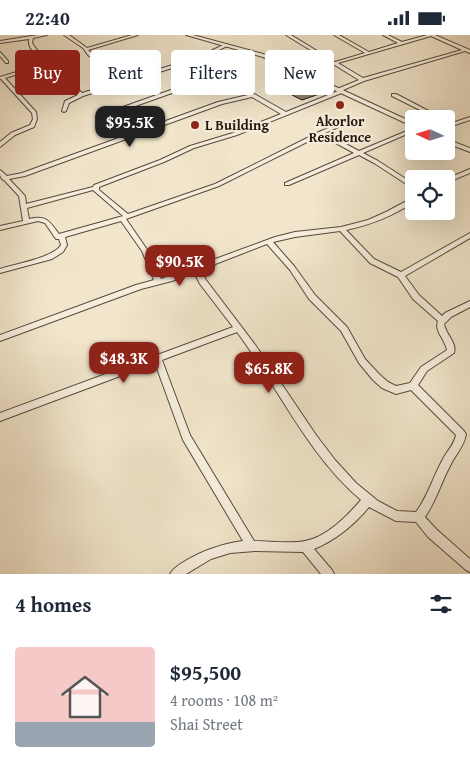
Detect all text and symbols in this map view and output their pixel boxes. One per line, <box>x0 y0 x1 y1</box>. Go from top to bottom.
text: 22:40 <box>25 4 70 32</box>
chip: Buy <box>15 50 80 95</box>
chip: Rent <box>90 50 161 95</box>
chip: Filters <box>171 50 255 95</box>
chip: New <box>265 50 334 95</box>
marker: Akorlor Residence <box>334 99 346 111</box>
pin: $95.5K <box>89 105 171 148</box>
text: $95.5K <box>106 110 154 134</box>
north arrow <box>405 110 455 160</box>
map controls <box>405 110 455 220</box>
place label: Akorlor Residence <box>309 111 371 147</box>
place label: L Building <box>205 115 269 135</box>
marker: L Building <box>189 119 201 131</box>
button: locate <box>405 170 455 220</box>
pin: $90.5K <box>139 245 221 287</box>
text: $90.5K <box>156 249 204 273</box>
pin: $48.3K <box>83 341 165 384</box>
text: $48.3K <box>100 346 148 370</box>
pin: $65.8K <box>228 351 310 394</box>
text: $65.8K <box>245 356 293 380</box>
text: 4 homes <box>15 589 91 620</box>
icon: filters <box>427 590 455 618</box>
text: $95,500 <box>170 657 241 688</box>
icon: home <box>55 667 115 727</box>
text: 4 rooms · 108 m² <box>170 688 278 712</box>
text: Shai Street <box>170 712 243 736</box>

